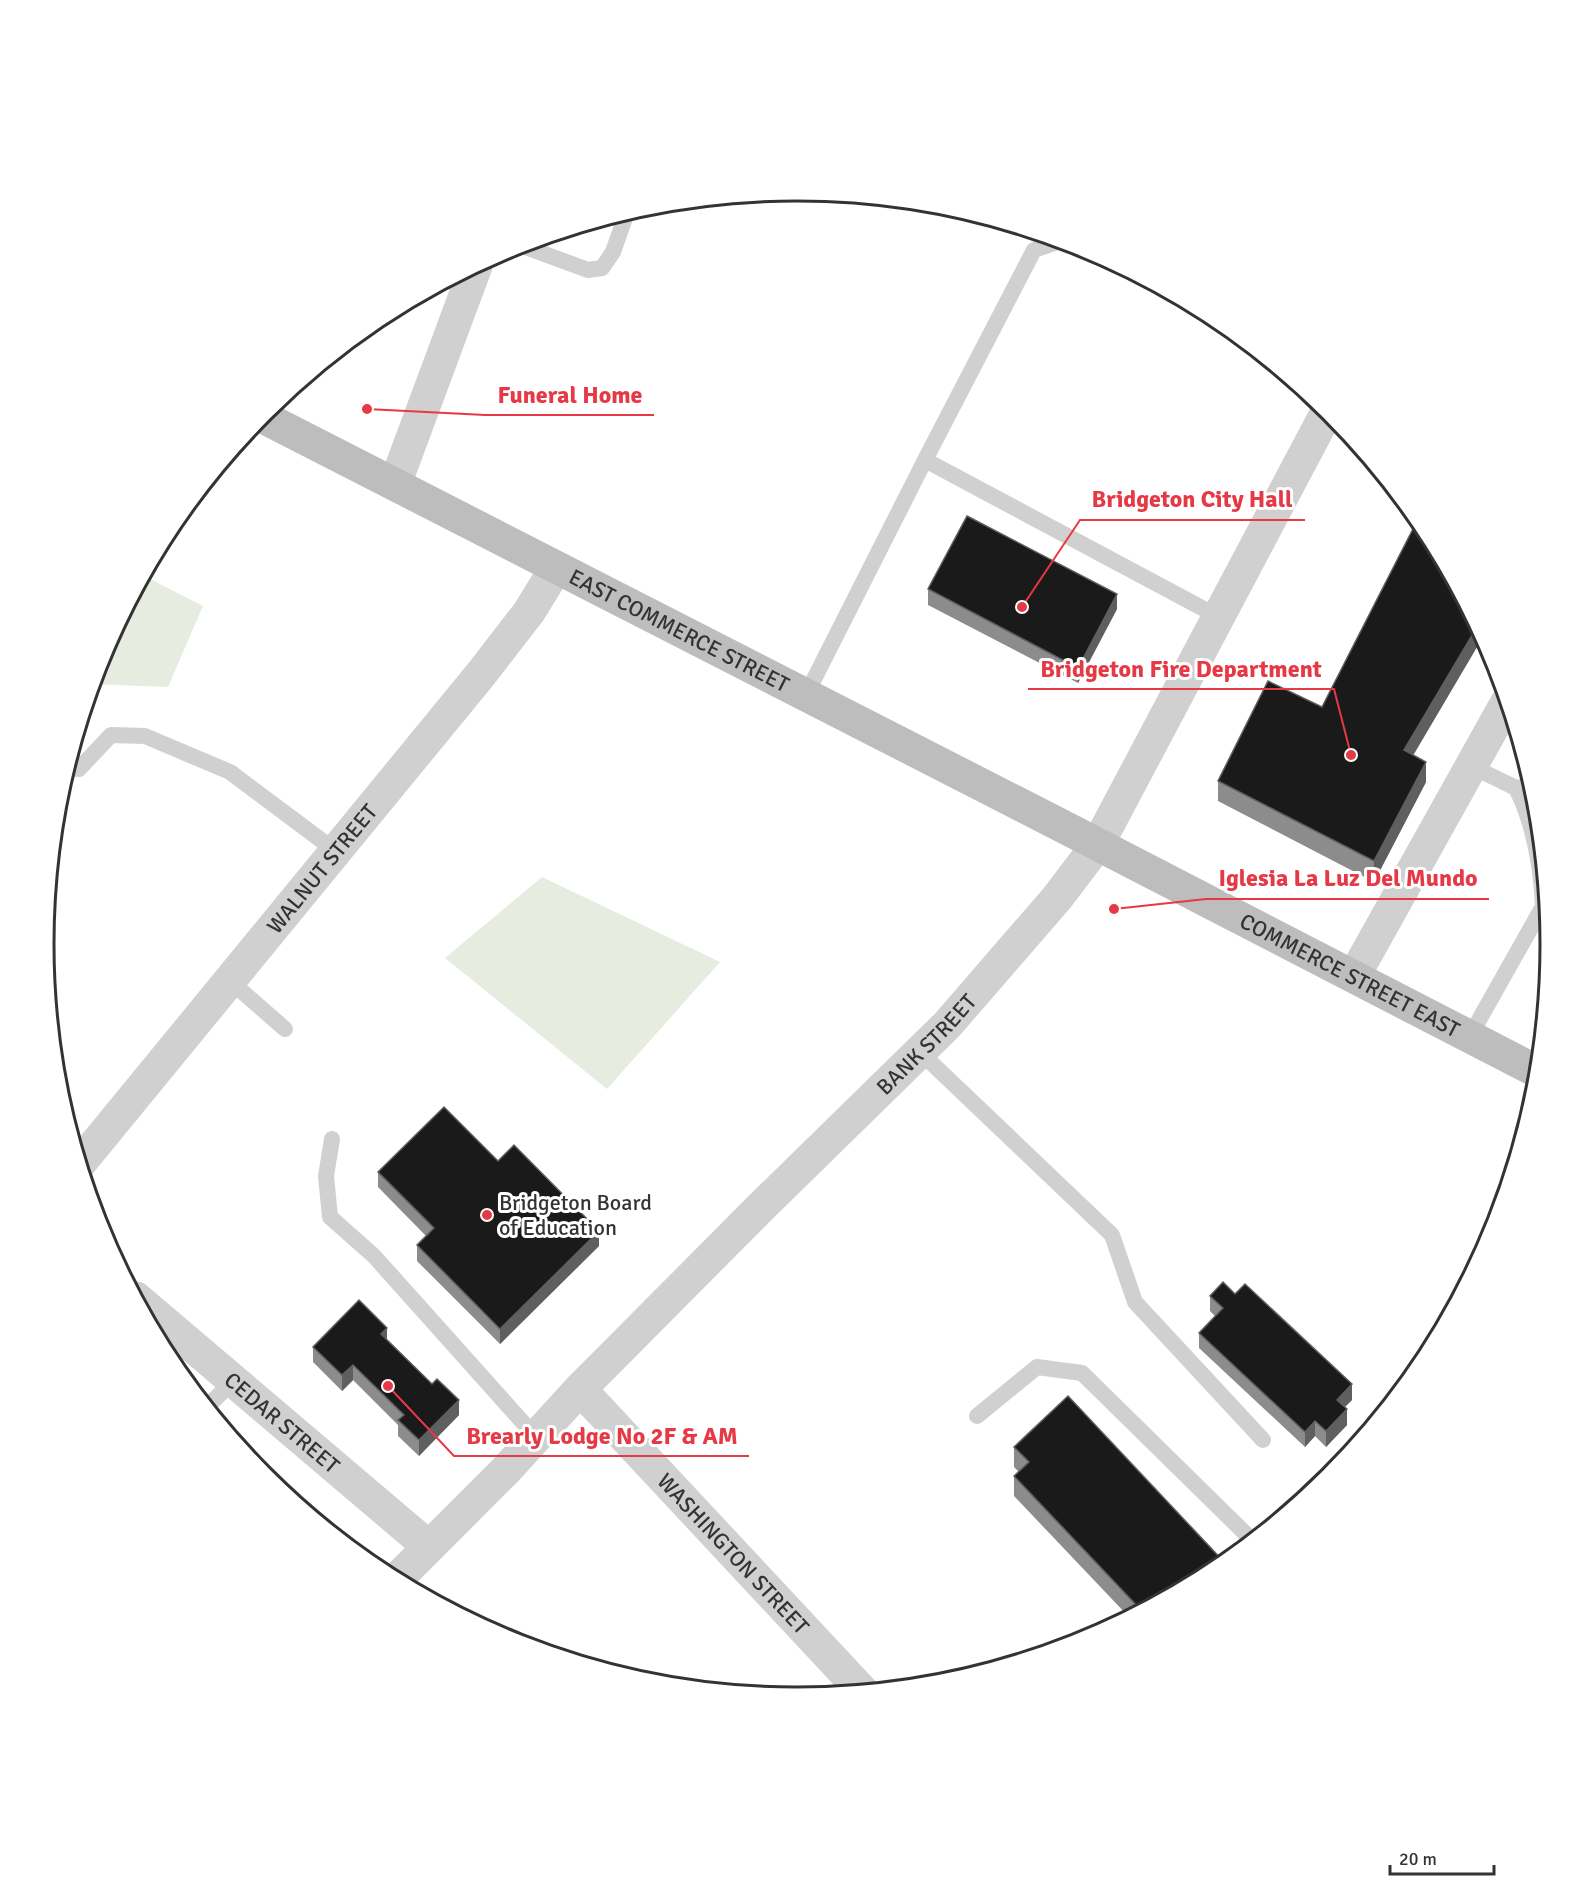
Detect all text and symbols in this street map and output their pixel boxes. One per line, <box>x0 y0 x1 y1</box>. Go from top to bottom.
callout: Funeral Home <box>485 373 654 415</box>
text: Funeral Home <box>497 380 643 410</box>
callout: Bridgeton City Hall <box>1080 478 1305 520</box>
text: Bridgeton City Hall <box>1092 484 1293 514</box>
street label: EAST COMMERCE STREET <box>565 563 794 698</box>
callout: Bridgeton Fire Department <box>1028 647 1334 689</box>
text: Bridgeton Fire Department <box>1040 654 1322 684</box>
street label: WALNUT STREET <box>261 798 383 939</box>
callout: Iglesia La Luz Del Mundo <box>1206 857 1489 899</box>
text: Iglesia La Luz Del Mundo <box>1218 863 1478 893</box>
street label: COMMERCE STREET EAST <box>1236 907 1465 1043</box>
street label: BANK STREET <box>871 988 982 1100</box>
place label: Bridgeton Board of Education <box>499 1189 652 1241</box>
marker: Bridgeton Board of Education <box>480 1208 494 1222</box>
street label: CEDAR STREET <box>219 1366 346 1479</box>
callout: Brearly Lodge No 2F & AM <box>454 1414 749 1456</box>
text: Brearly Lodge No 2F & AM <box>466 1421 738 1451</box>
street label: WASHINGTON STREET <box>652 1467 815 1640</box>
scale bar <box>1390 1838 1494 1876</box>
text: 20 m <box>1399 1848 1437 1870</box>

